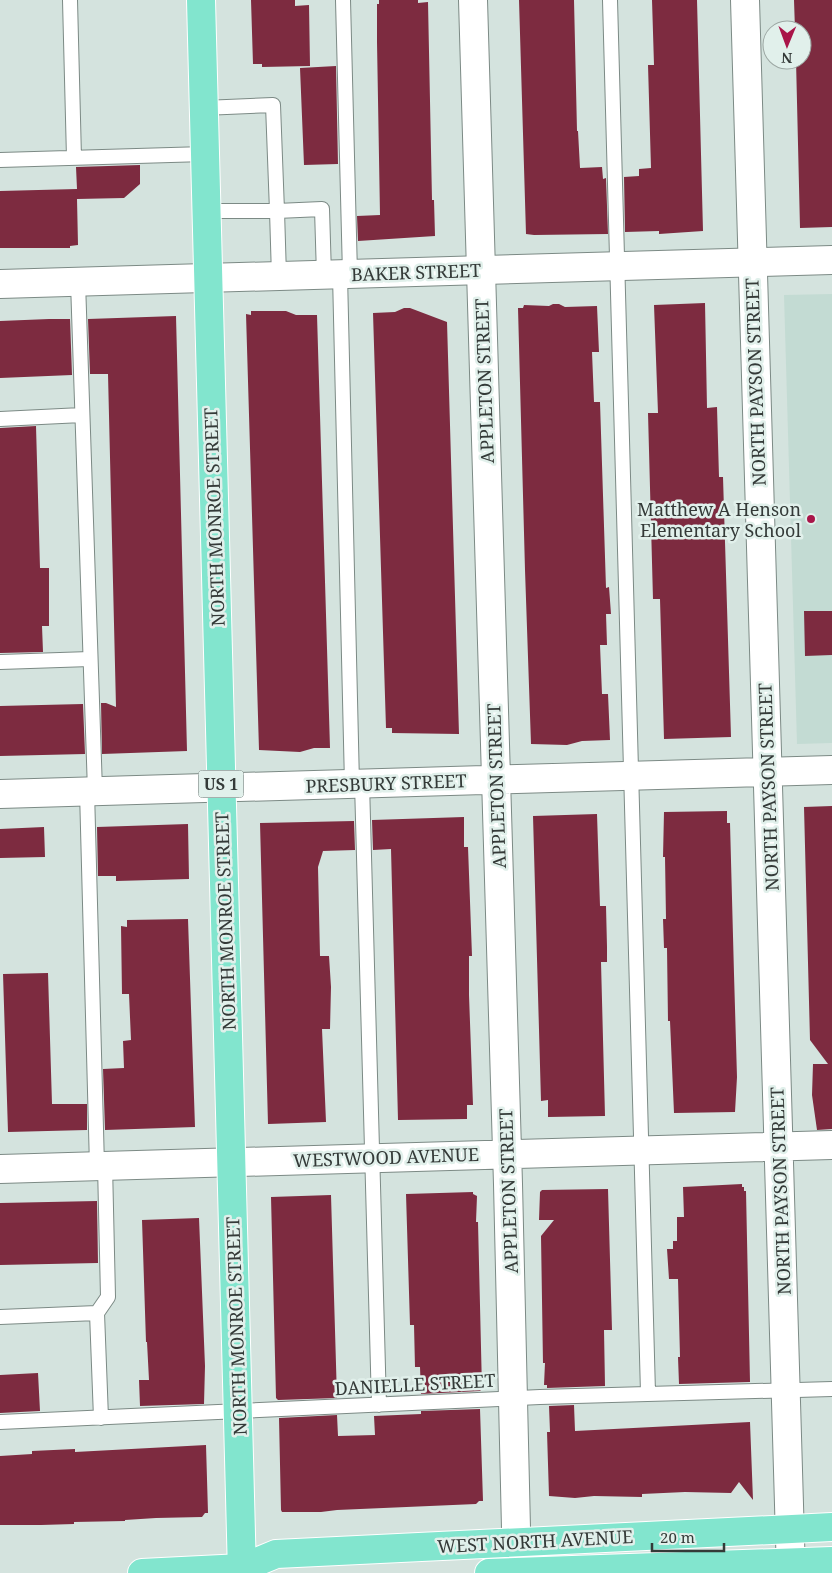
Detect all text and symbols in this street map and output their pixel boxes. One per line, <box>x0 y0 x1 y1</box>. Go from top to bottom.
north arrow <box>762 20 812 70</box>
text: N <box>781 49 792 68</box>
street label: BAKER STREET <box>351 258 481 286</box>
street label: NORTH PAYSON STREET <box>739 278 771 486</box>
street label: APPLETON STREET <box>469 298 499 464</box>
street label: NORTH MONROE STREET <box>198 407 230 627</box>
place label: Matthew A Henson Elementary School <box>637 497 801 542</box>
marker: Matthew A Henson Elementary School <box>805 513 817 525</box>
street label: NORTH PAYSON STREET <box>752 683 784 891</box>
street label: APPLETON STREET <box>481 703 511 869</box>
street label: PRESBURY STREET <box>305 768 467 798</box>
road number: US 1 <box>198 771 244 798</box>
street label: NORTH MONROE STREET <box>209 811 241 1031</box>
street label: NORTH PAYSON STREET <box>764 1087 796 1295</box>
street label: APPLETON STREET <box>493 1108 523 1274</box>
street label: WESTWOOD AVENUE <box>293 1142 479 1172</box>
street label: NORTH MONROE STREET <box>220 1216 252 1436</box>
street label: DANIELLE STREET <box>334 1368 496 1400</box>
scale bar <box>652 1520 724 1552</box>
street label: WEST NORTH AVENUE <box>436 1524 634 1558</box>
text: 20 m <box>660 1527 695 1547</box>

